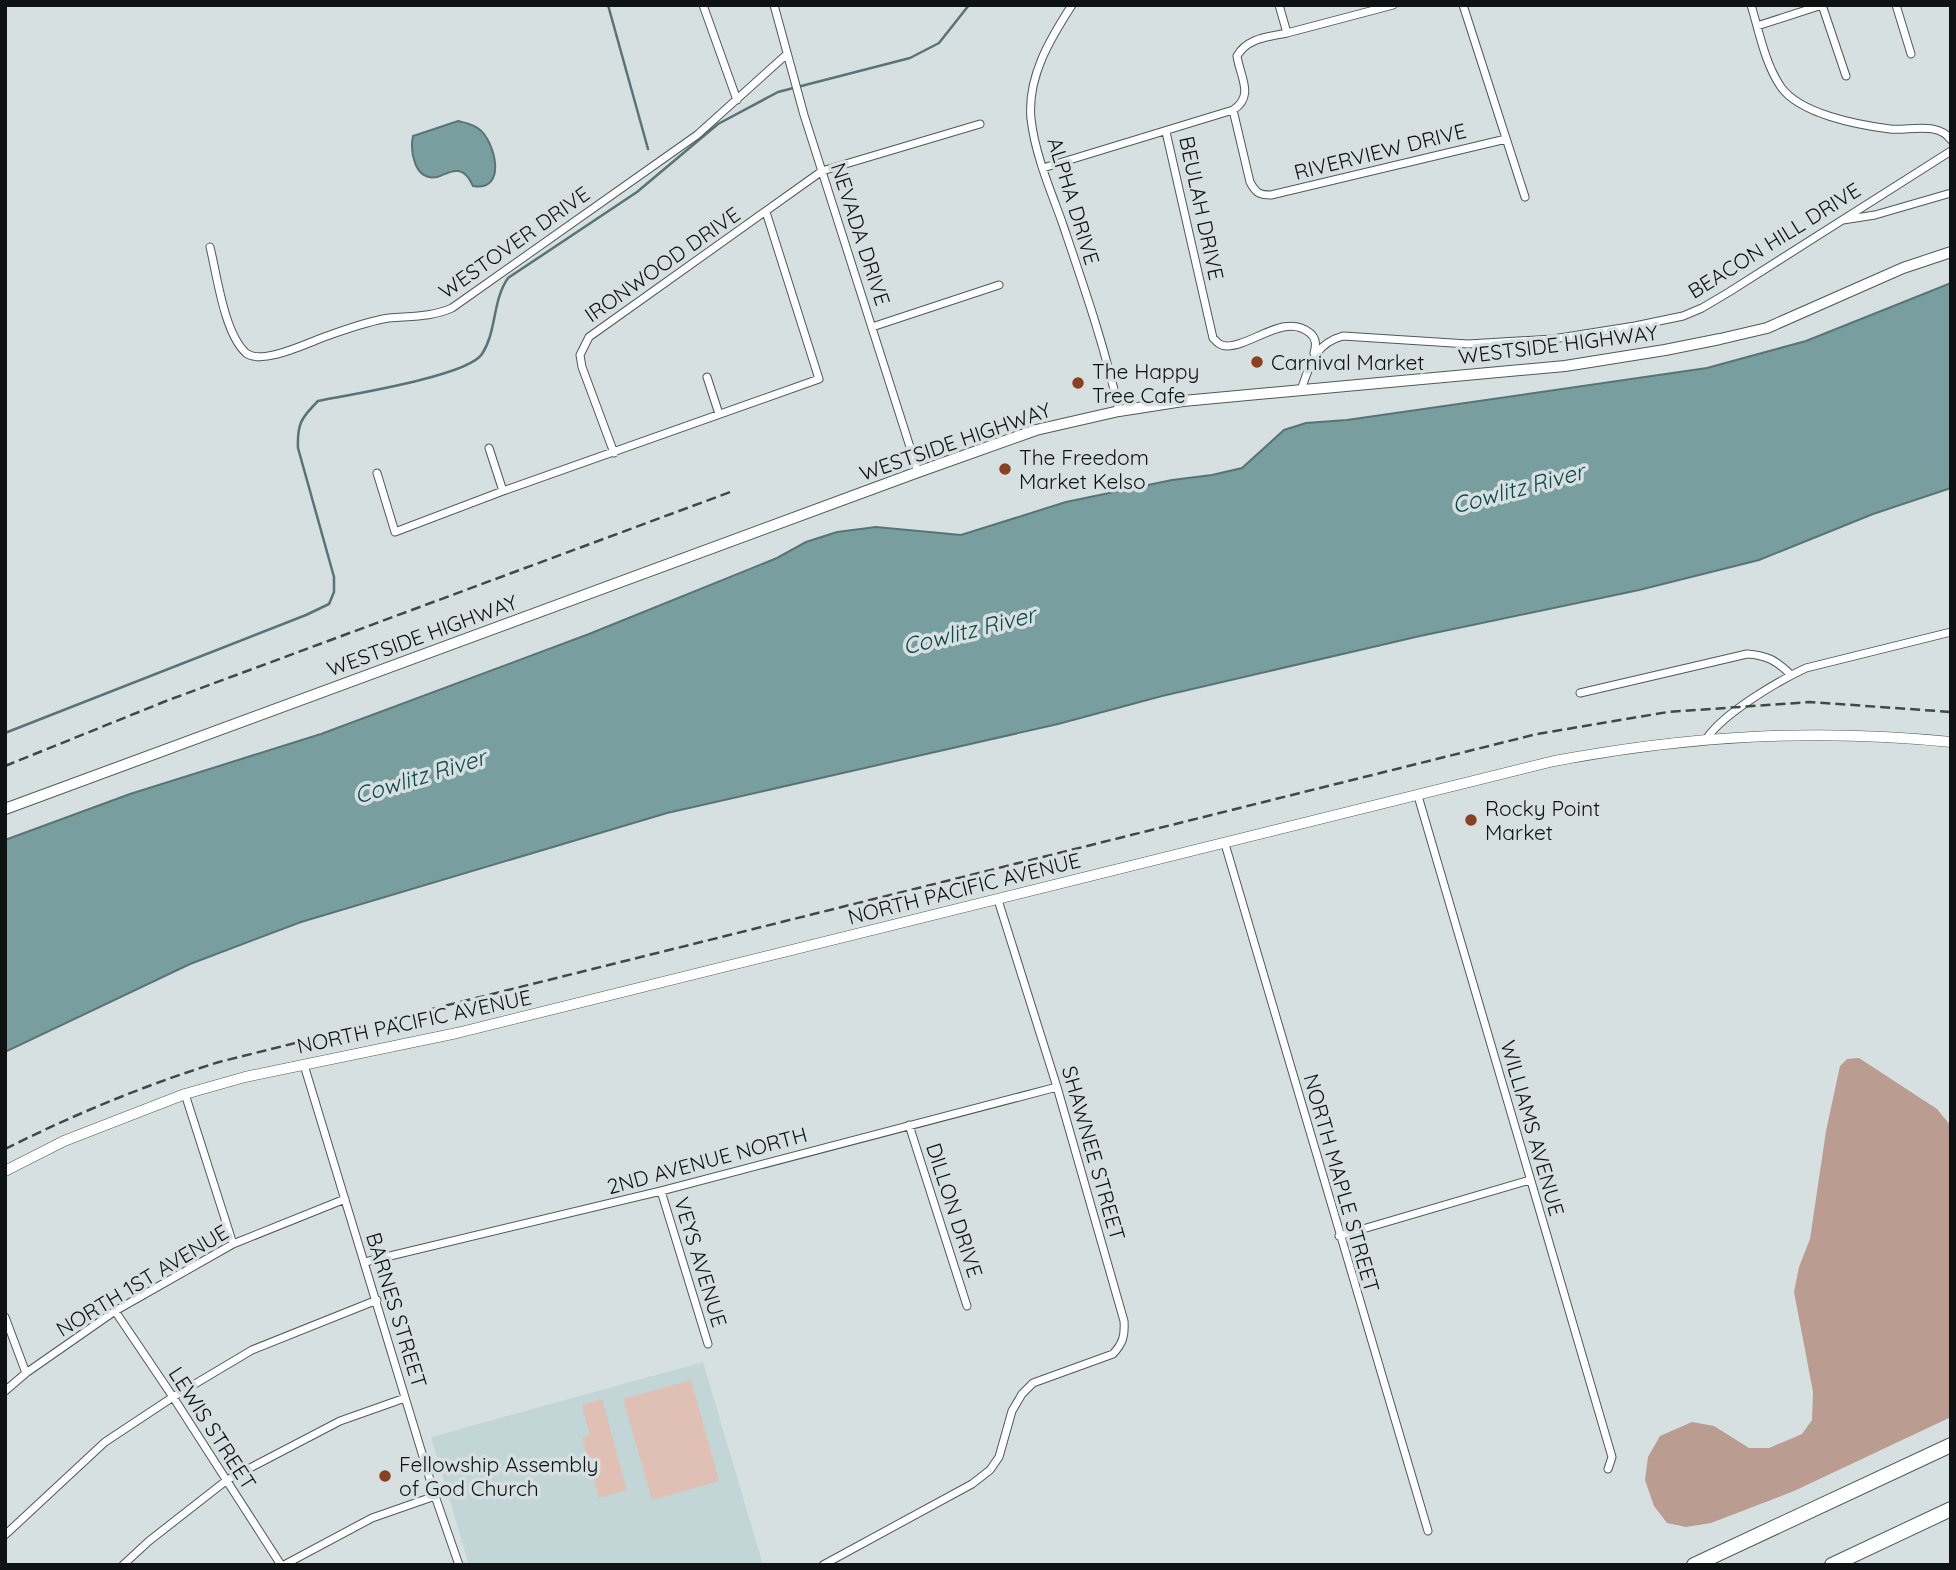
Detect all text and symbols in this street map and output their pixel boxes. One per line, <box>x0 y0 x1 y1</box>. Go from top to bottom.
street label: RIVERVIEW DRIVE <box>1291 117 1469 185</box>
street label: ALPHA DRIVE <box>1042 134 1106 268</box>
street label: BEULAH DRIVE <box>1174 134 1230 282</box>
street label: NEVADA DRIVE <box>826 159 896 309</box>
street label: BEACON HILL DRIVE <box>1683 176 1865 304</box>
street label: WESTOVER DRIVE <box>434 180 594 304</box>
street label: IRONWOOD DRIVE <box>579 201 745 327</box>
street label: WESTSIDE HIGHWAY <box>1457 319 1660 369</box>
place label: Carnival Market <box>1271 349 1424 375</box>
marker: Carnival Market <box>1249 354 1265 370</box>
place label: The Happy Tree Cafe <box>1092 358 1199 408</box>
marker: The Happy Tree Cafe <box>1070 375 1086 391</box>
street label: WESTSIDE HIGHWAY <box>856 396 1054 486</box>
place label: The Freedom Market Kelso <box>1019 444 1149 494</box>
water label: Cowlitz River <box>1449 456 1590 520</box>
marker: The Freedom Market Kelso <box>997 461 1013 477</box>
street label: WESTSIDE HIGHWAY <box>323 588 521 682</box>
water label: Cowlitz River <box>900 599 1041 660</box>
water label: Cowlitz River <box>351 741 492 810</box>
place label: Rocky Point Market <box>1485 795 1600 845</box>
marker: Rocky Point Market <box>1463 812 1479 828</box>
street label: NORTH PACIFIC AVENUE <box>845 846 1083 930</box>
street label: NORTH PACIFIC AVENUE <box>294 983 534 1059</box>
street label: WILLIAMS AVENUE <box>1496 1037 1570 1219</box>
street label: SHAWNEE STREET <box>1057 1063 1131 1243</box>
street label: NORTH MAPLE STREET <box>1298 1071 1386 1295</box>
street label: 2ND AVENUE NORTH <box>604 1121 810 1199</box>
street label: DILLON DRIVE <box>921 1139 989 1281</box>
street label: VEYS AVENUE <box>669 1194 733 1330</box>
street label: NORTH 1ST AVENUE <box>51 1218 233 1342</box>
street label: BARNES STREET <box>361 1229 433 1391</box>
street label: LEWIS STREET <box>164 1362 262 1494</box>
place label: Fellowship Assembly of God Church <box>399 1451 598 1501</box>
marker: Fellowship Assembly of God Church <box>377 1468 393 1484</box>

